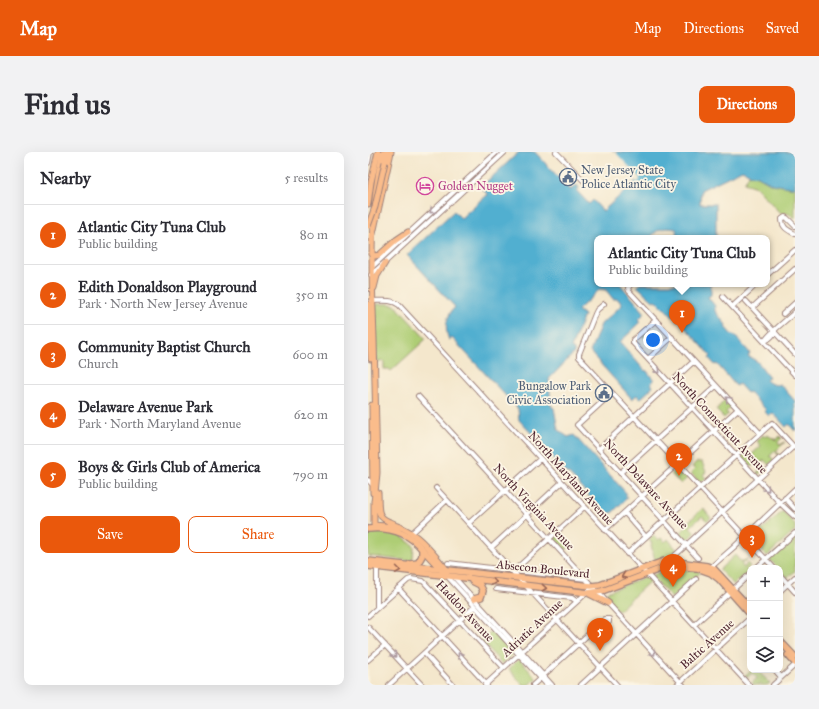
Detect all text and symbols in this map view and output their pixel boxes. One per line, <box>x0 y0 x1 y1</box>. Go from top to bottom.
text: Map <box>20 17 57 40</box>
text: Map <box>634 20 661 37</box>
text: Directions <box>683 20 744 37</box>
text: Saved <box>766 20 799 37</box>
button: Directions <box>699 86 795 123</box>
text: Find us <box>24 87 110 122</box>
place label: New Jersey State Police Atlantic City <box>581 163 677 191</box>
public building icon: New Jersey State Police Atlantic City <box>558 167 578 187</box>
text: Nearby <box>40 168 91 189</box>
text: 5 results <box>284 170 328 186</box>
hotel icon: Golden Nugget <box>415 176 435 196</box>
place label: Golden Nugget <box>438 179 514 194</box>
one-way arrow <box>429 206 437 214</box>
text: Atlantic City Tuna Club <box>78 218 226 236</box>
text: 1 <box>50 227 56 243</box>
text: 80 m <box>300 227 328 243</box>
popup <box>594 235 770 287</box>
text: Public building <box>78 236 157 252</box>
text: Atlantic City Tuna Club <box>608 244 756 262</box>
text: Public building <box>608 262 688 278</box>
text: Edith Donaldson Playground <box>78 278 257 296</box>
text: 2 <box>50 287 56 303</box>
text: 350 m <box>295 287 328 303</box>
text: Park · North New Jersey Avenue <box>78 296 248 312</box>
pin: 1 <box>669 300 695 333</box>
your location <box>643 330 663 350</box>
text: Community Baptist Church <box>78 338 251 356</box>
text: 3 <box>50 347 56 363</box>
text: 600 m <box>292 347 328 363</box>
text: Church <box>78 356 118 372</box>
one-way arrow <box>654 366 661 373</box>
street label: North Connecticut Avenue <box>669 369 771 477</box>
place label: Bungalow Park Civic Association <box>506 379 591 407</box>
public building icon: Bungalow Park Civic Association <box>594 383 614 403</box>
one-way arrow <box>725 396 733 404</box>
text: Delaware Avenue Park <box>78 398 213 416</box>
text: 4 <box>49 407 57 423</box>
text: 620 m <box>294 407 328 423</box>
text: Park · North Maryland Avenue <box>78 416 241 432</box>
street label: North Maryland Avenue <box>525 428 617 528</box>
street label: North Delaware Avenue <box>601 436 691 532</box>
pin: 2 <box>666 443 692 476</box>
text: Boys & Girls Club of America <box>78 458 260 476</box>
street label: North Virginia Avenue <box>490 461 578 554</box>
text: 5 <box>50 467 56 483</box>
text: 790 m <box>293 467 328 483</box>
text: Public building <box>78 476 157 492</box>
one-way arrow <box>763 484 770 492</box>
button: Save <box>40 516 180 553</box>
button: Share <box>188 516 328 553</box>
pin: 3 <box>739 525 765 558</box>
pin: 4 <box>660 554 686 587</box>
street label: Absecon Boulevard <box>495 557 590 581</box>
one-way arrow <box>395 565 402 574</box>
map controls <box>747 565 783 673</box>
button: + <box>747 565 783 601</box>
one-way arrow <box>620 571 627 579</box>
street label: Haddon Avenue <box>433 577 497 645</box>
one-way arrow <box>491 577 497 586</box>
one-way arrow <box>541 583 547 592</box>
street label: Adriatic Avenue <box>498 596 565 660</box>
button: − <box>747 601 783 637</box>
street label: Baltic Avenue <box>677 616 737 672</box>
pin: 5 <box>587 618 613 651</box>
button: layers <box>747 637 783 673</box>
one-way arrow <box>649 648 656 655</box>
one-way arrow <box>390 651 397 658</box>
one-way arrow <box>457 653 464 660</box>

